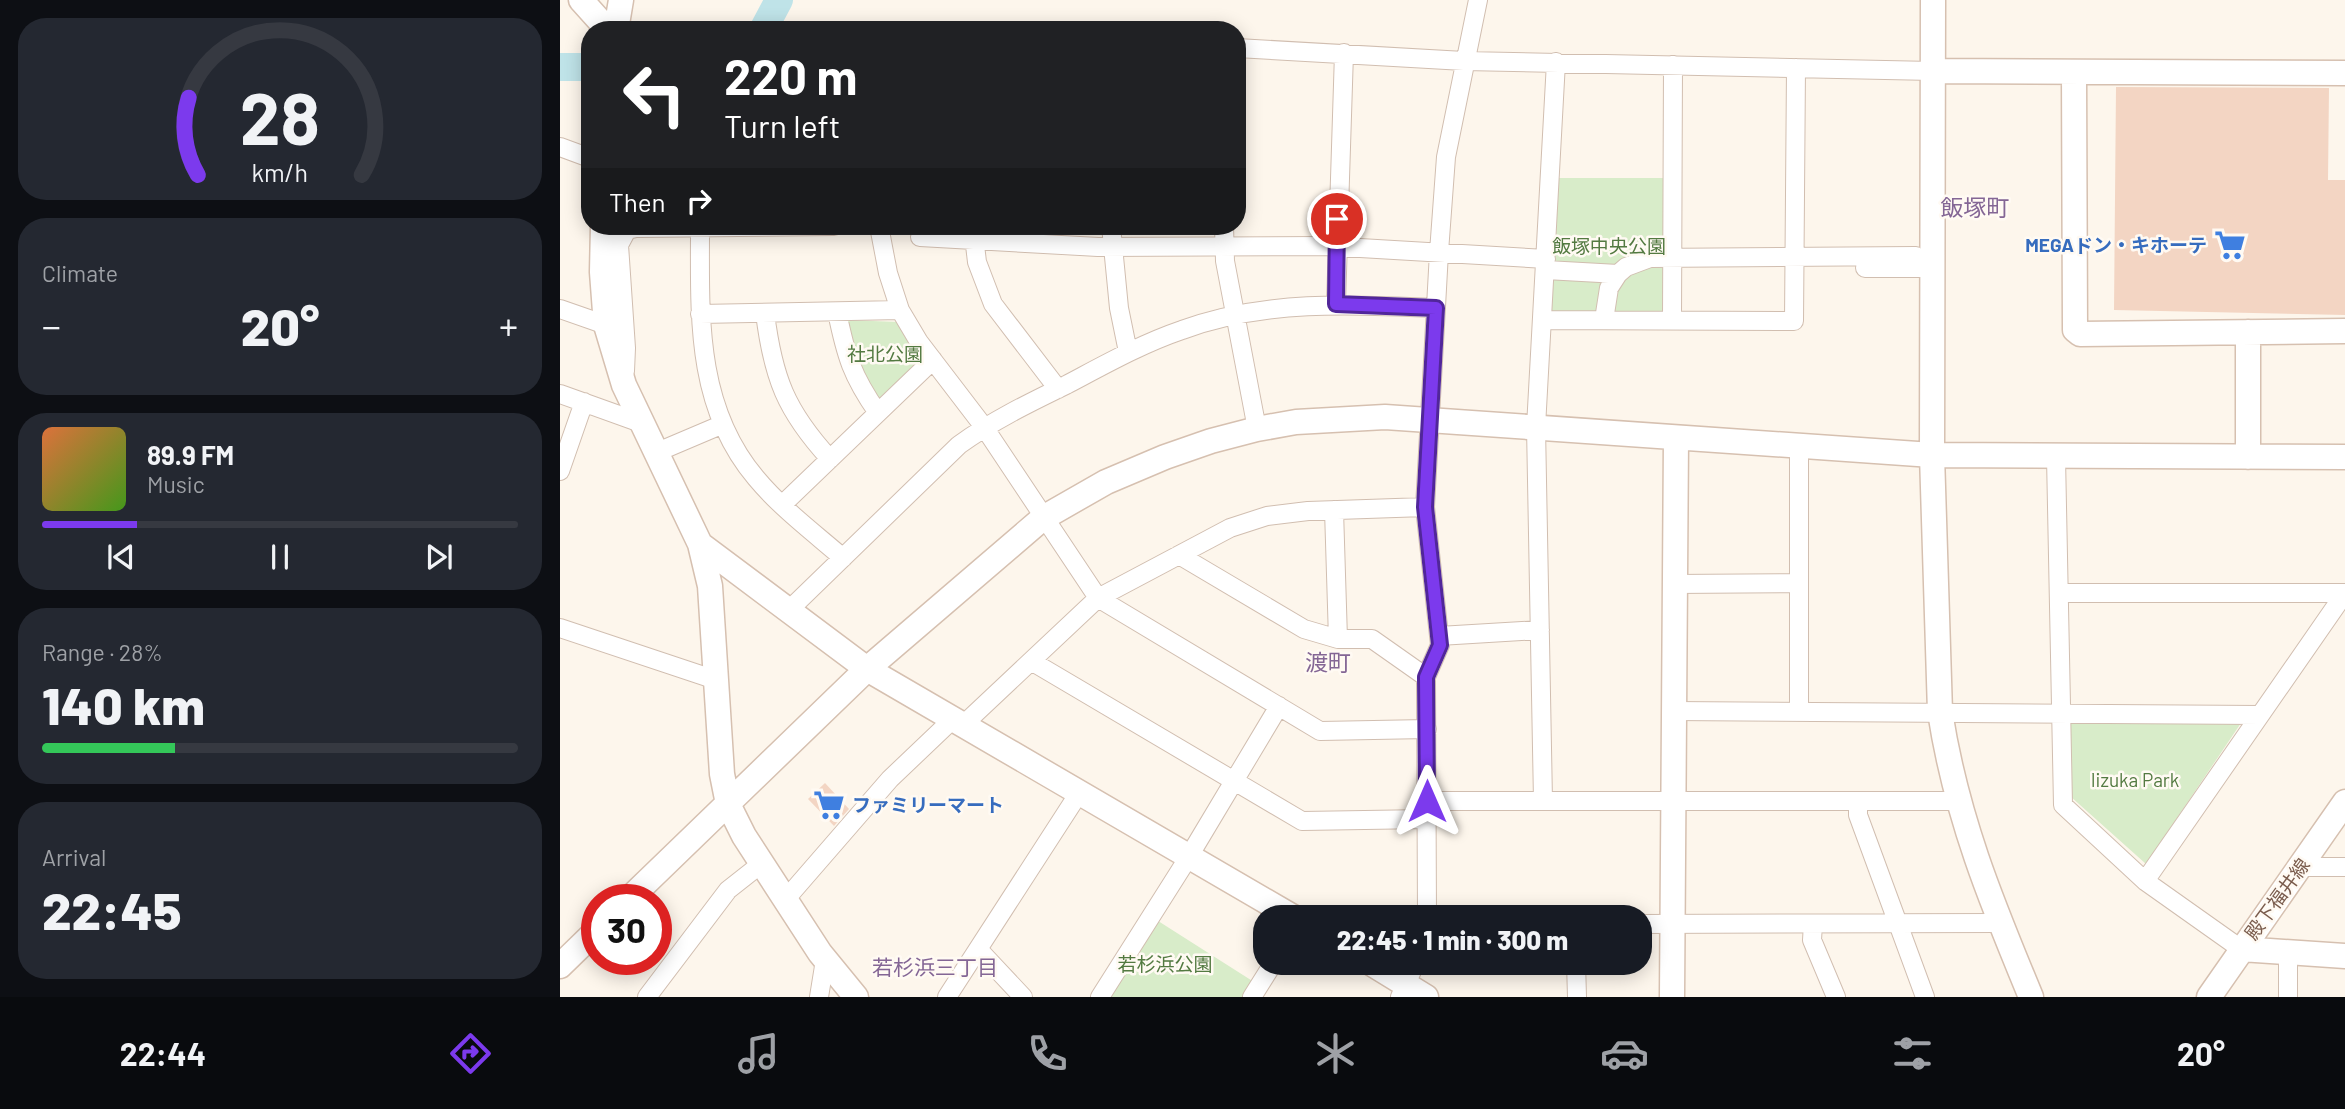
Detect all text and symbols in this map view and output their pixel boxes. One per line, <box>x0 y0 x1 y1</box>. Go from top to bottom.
text: 220 m <box>724 46 858 105</box>
icon: left <box>609 49 700 140</box>
text: 28 <box>240 72 320 160</box>
text: Turn left <box>724 106 841 144</box>
text: km/h <box>252 157 308 187</box>
icon: right <box>680 182 718 220</box>
text: Then <box>609 186 666 217</box>
pin <box>1307 189 1367 249</box>
district label: 飯塚町 <box>1941 193 2010 221</box>
icon: arrive <box>1318 200 1356 238</box>
supermarket icon: MEGAドン・キホーテ <box>2213 228 2247 262</box>
place label: MEGAドン・キホーテ <box>2025 233 2207 256</box>
park label: 飯塚中央公園 <box>1552 234 1666 257</box>
text: Climate <box>42 259 118 287</box>
text: 20° <box>241 294 319 356</box>
text: − <box>42 302 61 348</box>
text: + <box>499 302 518 348</box>
park label: 社北公園 <box>847 342 923 365</box>
text: 89.9 FM <box>147 439 234 470</box>
text: Music <box>147 470 205 498</box>
icon: previous <box>102 538 140 576</box>
icon: pause <box>261 538 299 576</box>
icon: next <box>420 538 458 576</box>
text: Range · 28% <box>42 638 163 666</box>
district label: 渡町 <box>1305 648 1351 676</box>
text: 140 km <box>42 673 205 735</box>
position arrow <box>1390 764 1464 838</box>
park label: Iizuka Park <box>2091 768 2179 791</box>
supermarket icon: ファミリーマート <box>812 788 846 822</box>
place label: ファミリーマート <box>852 793 1004 816</box>
text: Arrival <box>42 843 106 871</box>
street label: 殿下福井線 <box>2239 854 2314 944</box>
text: 22:45 <box>42 878 181 940</box>
speed limit sign: 30 <box>581 884 672 975</box>
text: 22:45 · 1 min · 300 m <box>1337 924 1568 955</box>
park label: 若杉浜公園 <box>1117 952 1213 975</box>
district label: 若杉浜三丁目 <box>872 954 998 979</box>
icon: directions <box>446 1029 495 1078</box>
icon: music <box>734 1029 783 1078</box>
icon: phone <box>1023 1029 1072 1078</box>
icon: climate <box>1311 1029 1360 1078</box>
icon: car <box>1600 1029 1649 1078</box>
icon: filters <box>1888 1029 1937 1078</box>
text: 22:44 <box>120 1034 206 1072</box>
text: 20° <box>2177 1034 2225 1072</box>

